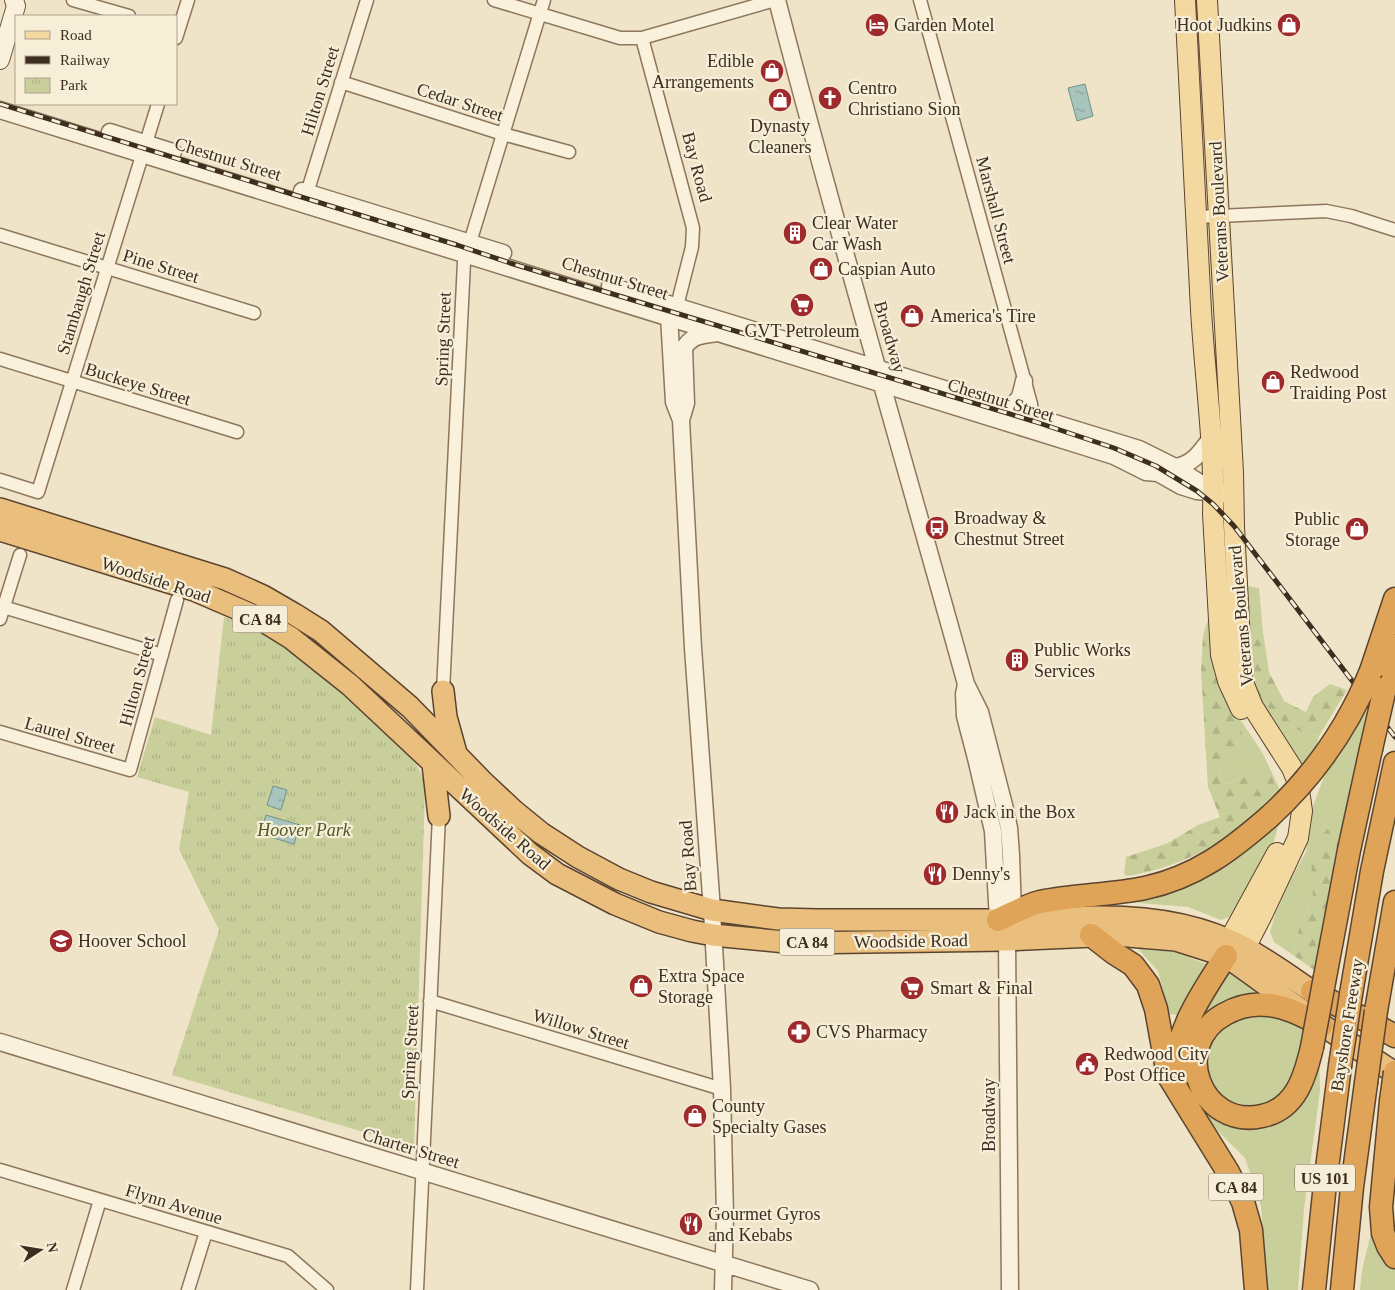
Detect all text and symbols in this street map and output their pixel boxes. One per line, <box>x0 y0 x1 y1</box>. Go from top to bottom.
hotel icon: Garden Motel <box>864 12 890 38</box>
shop icon: Hoot Judkins <box>1276 12 1302 38</box>
legend <box>15 15 178 105</box>
place label: Garden Motel <box>894 15 994 35</box>
place label: Hoot Judkins <box>1176 15 1272 35</box>
text: Road <box>60 27 92 43</box>
street label: Hilton Street <box>297 44 343 138</box>
place label: Edible Arrangements <box>652 51 754 92</box>
text: Railway <box>60 52 110 68</box>
shop icon: Edible Arrangements <box>759 58 785 84</box>
text: Park <box>60 77 88 93</box>
place label: Centro Christiano Sion <box>848 78 961 119</box>
street label: Cedar Street <box>414 79 506 125</box>
church icon: Centro Christiano Sion <box>817 85 843 111</box>
shop icon: Dynasty Cleaners <box>767 87 793 113</box>
place label: Dynasty Cleaners <box>749 116 811 157</box>
street label: Bay Road <box>678 130 716 204</box>
street label: Chestnut Street <box>172 133 284 185</box>
street label: Veterans Boulevard <box>1205 141 1233 283</box>
street label: Marshall Street <box>972 154 1020 266</box>
place label: Clear Water Car Wash <box>812 213 898 254</box>
building icon: Clear Water Car Wash <box>782 220 808 246</box>
street label: Stambaugh Street <box>53 229 109 357</box>
street label: Pine Street <box>121 245 201 287</box>
street label: Chestnut Street <box>559 252 671 304</box>
shop icon: Caspian Auto <box>808 256 834 282</box>
place label: Caspian Auto <box>838 259 936 279</box>
street label: Spring Street <box>431 291 455 387</box>
supermarket icon: GVT Petroleum <box>789 292 815 318</box>
street label: Broadway <box>870 299 910 375</box>
shop icon: America's Tire <box>899 303 925 329</box>
place label: America's Tire <box>930 306 1036 326</box>
place label: GVT Petroleum <box>744 321 860 341</box>
street label: Buckeye Street <box>83 358 193 410</box>
place label: Redwood Traiding Post <box>1290 362 1387 403</box>
shop icon: Redwood Traiding Post <box>1260 369 1286 395</box>
street label: Chestnut Street <box>945 374 1057 426</box>
place label: Broadway & Chestnut Street <box>954 508 1065 549</box>
place label: Public Storage <box>1285 509 1340 550</box>
bus stop icon: Broadway & Chestnut Street <box>924 515 950 541</box>
shop icon: Public Storage <box>1344 516 1370 542</box>
street label: Veterans Boulevard <box>1225 545 1257 687</box>
street label: Woodside Road <box>99 553 213 607</box>
road number: CA 84 <box>232 606 288 632</box>
street label: Hilton Street <box>115 634 159 728</box>
place label: Public Works Services <box>1034 640 1131 681</box>
building icon: Public Works Services <box>1004 647 1030 673</box>
street label: Laurel Street <box>22 713 118 757</box>
street label: Woodside Road <box>455 784 555 874</box>
restaurant icon: Jack in the Box <box>934 799 960 825</box>
place label: Jack in the Box <box>964 802 1075 822</box>
park label: Hoover Park <box>256 820 352 840</box>
street label: Bay Road <box>676 820 700 892</box>
restaurant icon: Denny's <box>922 861 948 887</box>
place label: Denny's <box>952 864 1010 884</box>
school or university icon: Hoover School <box>48 928 74 954</box>
road number: CA 84 <box>780 929 834 956</box>
street label: Woodside Road <box>854 930 968 952</box>
place label: Hoover School <box>78 931 186 951</box>
street label: Bayshore Freeway <box>1327 957 1367 1093</box>
place label: Extra Space Storage <box>658 966 744 1007</box>
shop icon: Extra Space Storage <box>628 973 654 999</box>
supermarket icon: Smart & Final <box>899 975 925 1001</box>
place label: Smart & Final <box>930 978 1033 998</box>
street label: Spring Street <box>398 1004 422 1100</box>
street label: Willow Street <box>530 1005 632 1053</box>
pharmacy icon: CVS Pharmacy <box>786 1019 812 1045</box>
place label: CVS Pharmacy <box>816 1022 928 1042</box>
place label: Redwood City Post Office <box>1104 1044 1209 1085</box>
public building icon: Redwood City Post Office <box>1074 1051 1100 1077</box>
street label: Broadway <box>979 1078 999 1152</box>
place label: County Specialty Gases <box>712 1096 826 1137</box>
shop icon: County Specialty Gases <box>682 1103 708 1129</box>
street label: Charter Street <box>360 1124 462 1172</box>
road number: US 101 <box>1295 1164 1355 1192</box>
road number: CA 84 <box>1208 1174 1264 1200</box>
street label: Flynn Avenue <box>123 1180 225 1228</box>
place label: Gourmet Gyros and Kebabs <box>708 1204 820 1245</box>
restaurant icon: Gourmet Gyros and Kebabs <box>678 1211 704 1237</box>
north arrow <box>15 1225 65 1275</box>
text: N <box>44 1241 61 1254</box>

